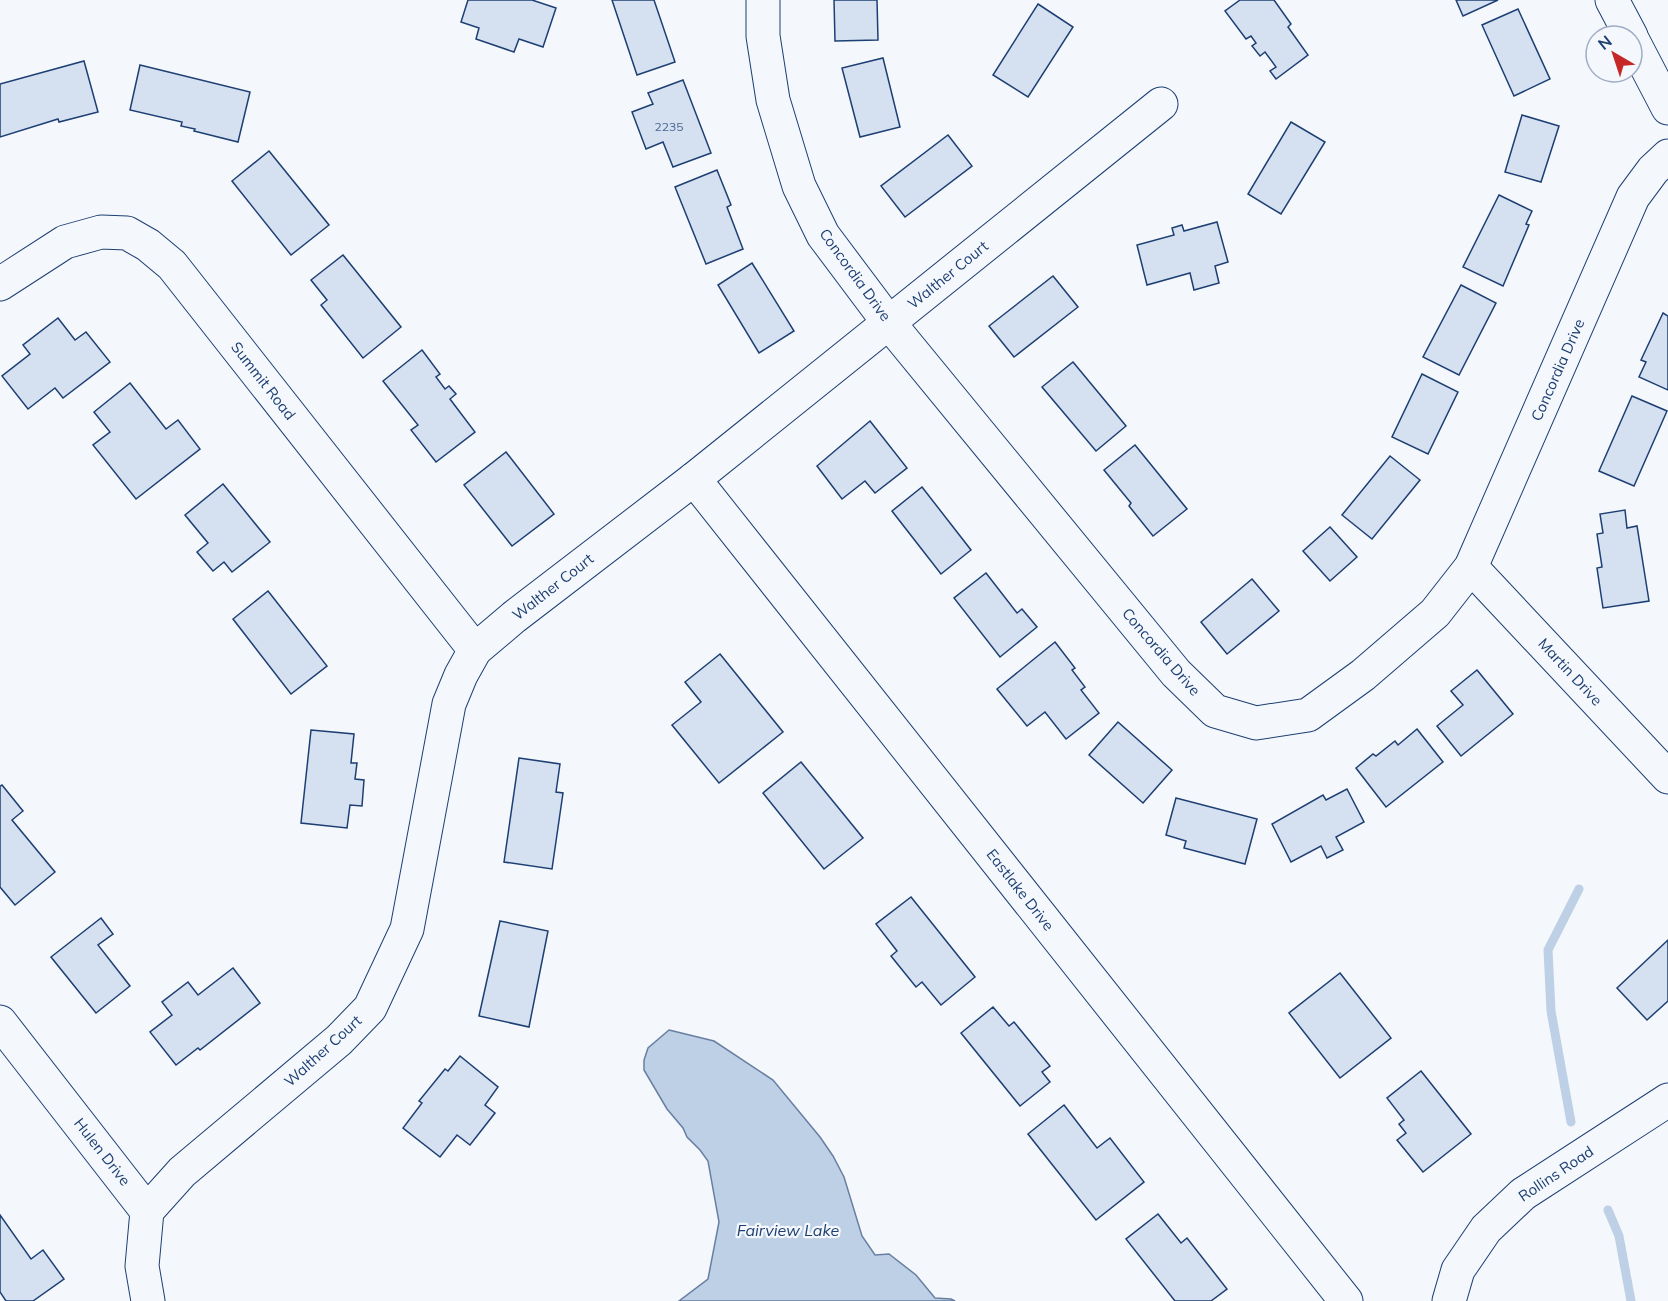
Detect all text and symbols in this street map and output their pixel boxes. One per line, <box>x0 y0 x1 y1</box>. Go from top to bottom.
north arrow <box>1584 24 1644 84</box>
text: N <box>1594 31 1616 54</box>
house number: 2235 <box>655 119 683 134</box>
street label: Concordia Drive <box>815 225 895 325</box>
street label: Walther Court <box>904 236 992 313</box>
street label: Concordia Drive <box>1526 316 1589 424</box>
street label: Summit Road <box>227 338 300 424</box>
street label: Walther Court <box>508 549 597 624</box>
street label: Concordia Drive <box>1118 604 1205 699</box>
street label: Martin Drive <box>1534 634 1606 709</box>
street label: Eastlake Drive <box>983 845 1058 934</box>
street label: Walther Court <box>280 1011 365 1090</box>
street label: Hulen Drive <box>70 1114 135 1189</box>
street label: Rollins Road <box>1515 1142 1597 1206</box>
water label: Fairview Lake <box>737 1220 840 1240</box>

